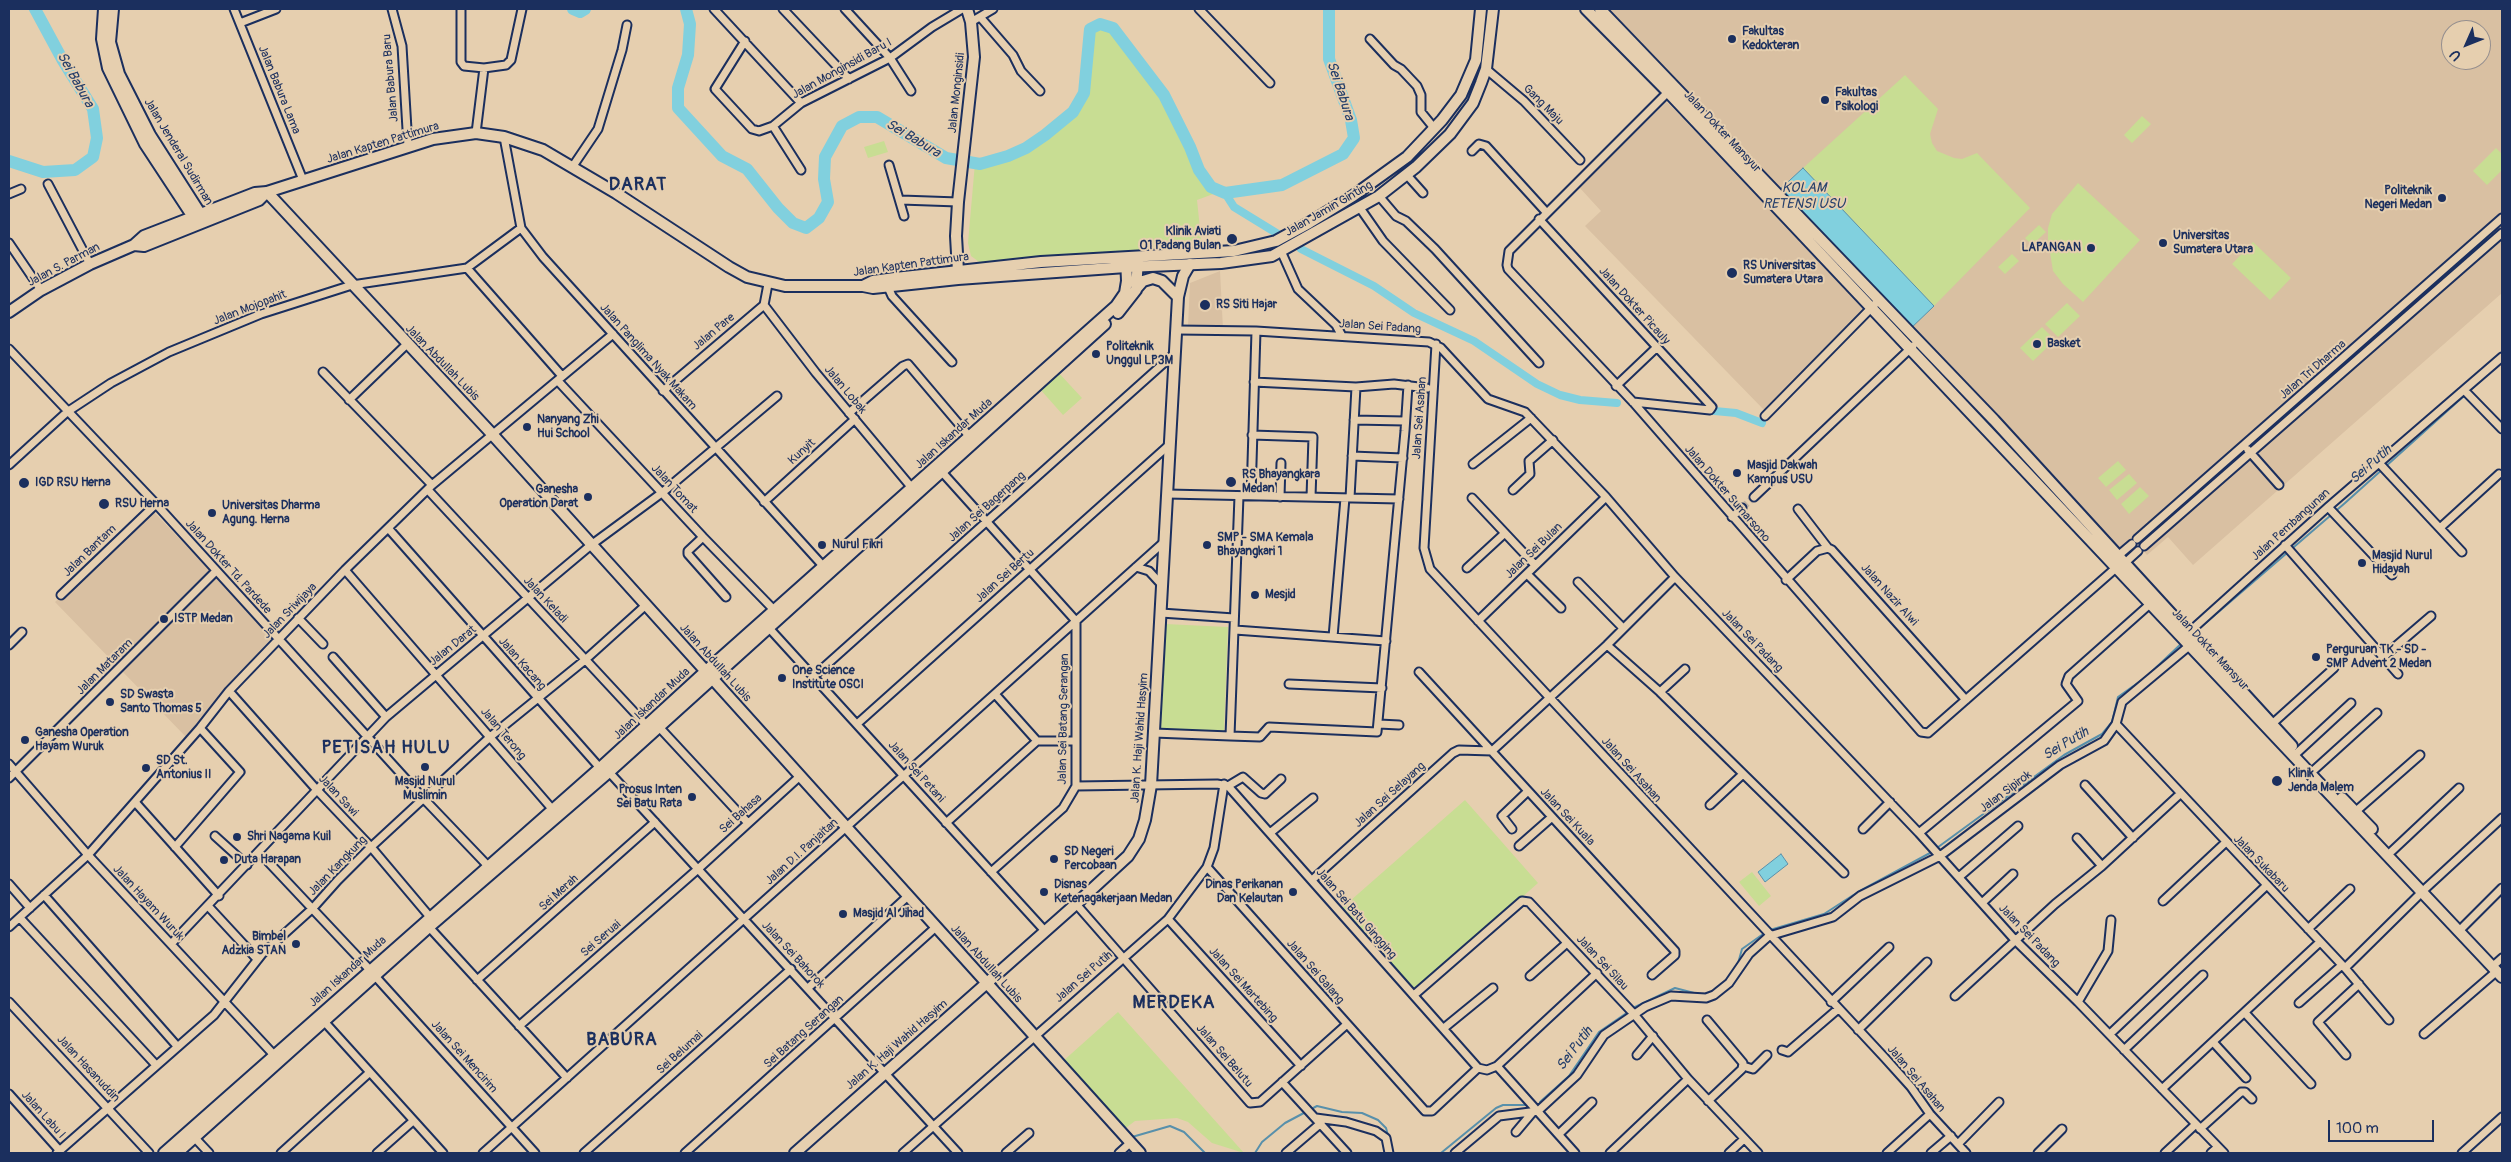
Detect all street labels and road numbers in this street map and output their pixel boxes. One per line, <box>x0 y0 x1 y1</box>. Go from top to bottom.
street label: Jalan Babura Baru <box>380 33 402 123</box>
street label: Jalan Monginsidi Baru I <box>790 36 894 102</box>
street label: Jalan Babura Lama <box>255 44 303 136</box>
street label: Jalan Monginsidi <box>946 52 968 134</box>
street label: Gang Maju <box>1520 82 1566 128</box>
street label: Jalan Dokter Mansyur <box>1680 88 1764 176</box>
street label: Jalan Jenderal Sudirman <box>140 96 216 208</box>
street label: Jalan Kapten Pattimura <box>325 119 441 167</box>
street label: Jalan Jamin Ginting <box>1283 178 1375 240</box>
street label: Jalan S. Parman <box>25 240 103 290</box>
street label: Jalan Kapten Pattimura <box>852 250 970 280</box>
street label: Jalan Dokter Picauly <box>1595 264 1673 348</box>
street label: Jalan Mojopahit <box>211 287 289 329</box>
street label: Jalan Panglima Nyak Makam <box>596 301 700 413</box>
street label: Jalan Pare <box>690 310 738 354</box>
street label: Jalan Sei Padang <box>1339 317 1421 337</box>
street label: Jalan Abdullah Lubis <box>402 322 482 404</box>
street label: Jalan Tri Dharma <box>2277 337 2349 403</box>
street label: Jalan Lobak <box>821 363 869 417</box>
street label: Jalan Sei Asahan <box>1410 376 1430 460</box>
street label: Jalan Iskandar Muda <box>912 396 996 472</box>
street label: Kunyit <box>785 436 819 468</box>
street label: Jalan Dokter Sumarsono <box>1681 443 1773 545</box>
street label: Jalan Tomat <box>648 462 700 516</box>
street label: Jalan Sei Bagerpang <box>945 469 1029 545</box>
street label: Jalan Pembangunan <box>2249 486 2333 564</box>
street label: Jalan Dokter Td. Pardede <box>182 517 274 617</box>
street label: Jalan Sei Bulan <box>1502 520 1566 582</box>
street label: Jalan Bantam <box>60 522 120 580</box>
street label: Jalan Sei Bertu <box>973 546 1037 606</box>
street label: Jalan Nazir Alwi <box>1857 561 1921 629</box>
street label: Jalan Keladi <box>520 574 570 626</box>
street label: Jalan Sriwijaya <box>260 580 320 642</box>
street label: Jalan Sei Padang <box>1718 606 1786 676</box>
street label: Jalan Dokter Mansyur <box>2168 606 2252 694</box>
street label: Jalan Abdullah Lubis <box>676 621 754 705</box>
street label: Jalan Darat <box>427 623 479 669</box>
street label: Jalan Kacang <box>495 634 549 694</box>
street label: Jalan Mataram <box>74 636 136 698</box>
street label: Jalan Sei Batang Serangan <box>1056 653 1072 785</box>
street label: Jalan Iskandar Muda <box>611 665 693 743</box>
street label: Jalan K. Haji Wahid Hasyim <box>1128 673 1152 803</box>
street label: Jalan Terong <box>477 705 529 763</box>
street label: Jalan Sei Asahan <box>1598 734 1664 806</box>
street label: Jalan Sei Petani <box>885 738 947 806</box>
street label: Jalan Sei Selayang <box>1351 759 1429 831</box>
street label: Jalan Sipirok <box>1977 768 2035 816</box>
street label: Jalan Sawi <box>315 772 361 820</box>
street label: Jalan Sei Kuala <box>1537 785 1597 849</box>
street label: Sei Bahasa <box>717 791 765 837</box>
street label: Jalan D.I. Panjaitan <box>763 816 841 888</box>
street label: Jalan Sukabaru <box>2230 832 2292 896</box>
street label: Jalan Kangkung <box>306 833 370 899</box>
street label: Jalan Hayam Wuruk <box>109 862 187 944</box>
street label: Jalan Sei Batu Gingging <box>1313 866 1399 962</box>
street label: Sei Merah <box>536 872 582 914</box>
street label: Jalan Sei Padang <box>1995 901 2063 971</box>
street label: Sei Seruai <box>578 918 624 960</box>
street label: Jalan Sei Bahorok <box>758 918 828 992</box>
street label: Jalan Abdullah Lubis <box>947 922 1025 1006</box>
street label: Jalan Sei Silau <box>1573 933 1631 993</box>
street label: Jalan Iskandar Muda <box>306 934 390 1010</box>
street label: Jalan Sei Galang <box>1283 937 1347 1007</box>
street label: Jalan Sei Martebing <box>1205 944 1281 1026</box>
street label: Jalan Sei Putih <box>1052 948 1116 1006</box>
street label: Sei Batang Serangan <box>761 992 847 1072</box>
street label: Jalan K. Haji Wahid Hasyim <box>843 997 951 1093</box>
street label: Jalan Sei Mencirim <box>428 1018 500 1096</box>
street label: Jalan Sei Belutu <box>1193 1021 1255 1091</box>
street label: Sei Belumai <box>654 1028 706 1078</box>
street label: Jalan Hasanuddin <box>53 1033 123 1105</box>
street label: Jalan Sei Asahan <box>1884 1043 1948 1115</box>
street label: Jalan Labu I <box>18 1088 68 1142</box>

